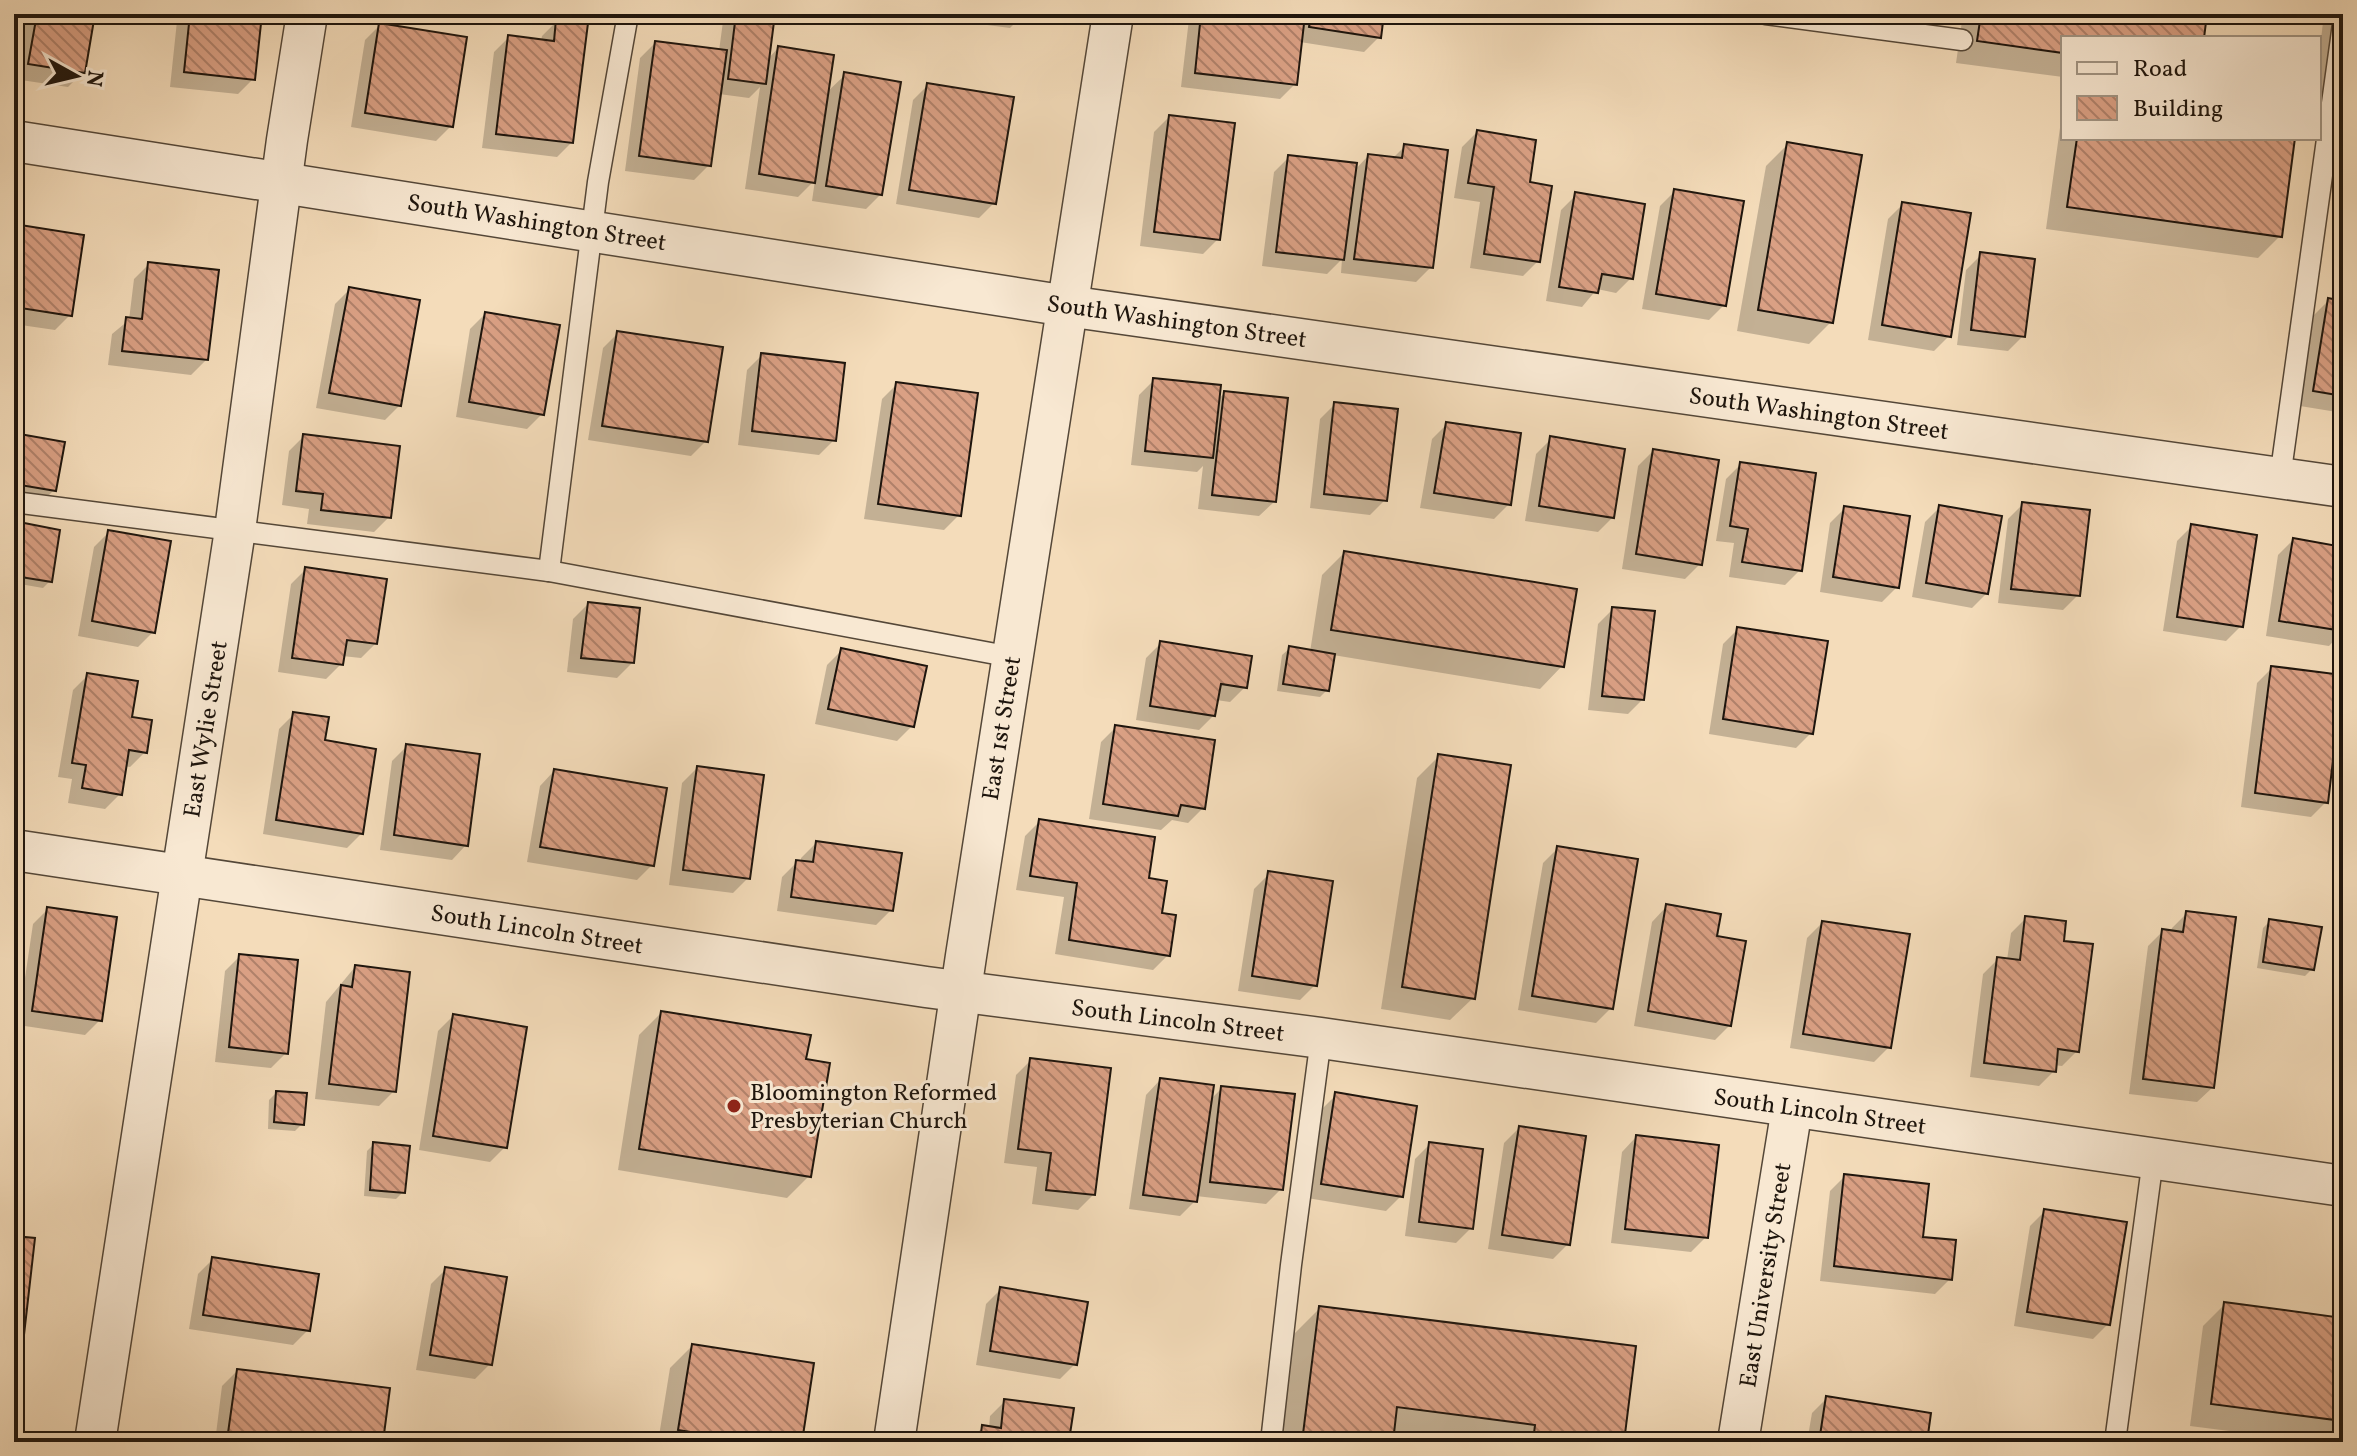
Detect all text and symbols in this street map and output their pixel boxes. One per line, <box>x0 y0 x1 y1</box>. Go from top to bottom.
north arrow <box>36 36 116 116</box>
legend <box>2061 36 2321 140</box>
text: Road <box>2133 53 2187 87</box>
text: N <box>77 68 110 89</box>
text: Building <box>2133 93 2223 127</box>
street label: South Washington Street <box>405 187 669 261</box>
street label: South Washington Street <box>1045 288 1309 358</box>
street label: South Washington Street <box>1687 380 1951 450</box>
street label: East Wylie Street <box>176 638 238 820</box>
street label: East 1st Street <box>975 654 1031 803</box>
street label: South Lincoln Street <box>428 897 645 965</box>
street label: South Lincoln Street <box>1069 992 1286 1052</box>
place label: Bloomington Reformed Presbyterian Church <box>750 1077 997 1139</box>
street label: South Lincoln Street <box>1711 1081 1928 1145</box>
marker: Bloomington Reformed Presbyterian Church <box>725 1097 743 1115</box>
street label: East University Street <box>1732 1160 1802 1390</box>

